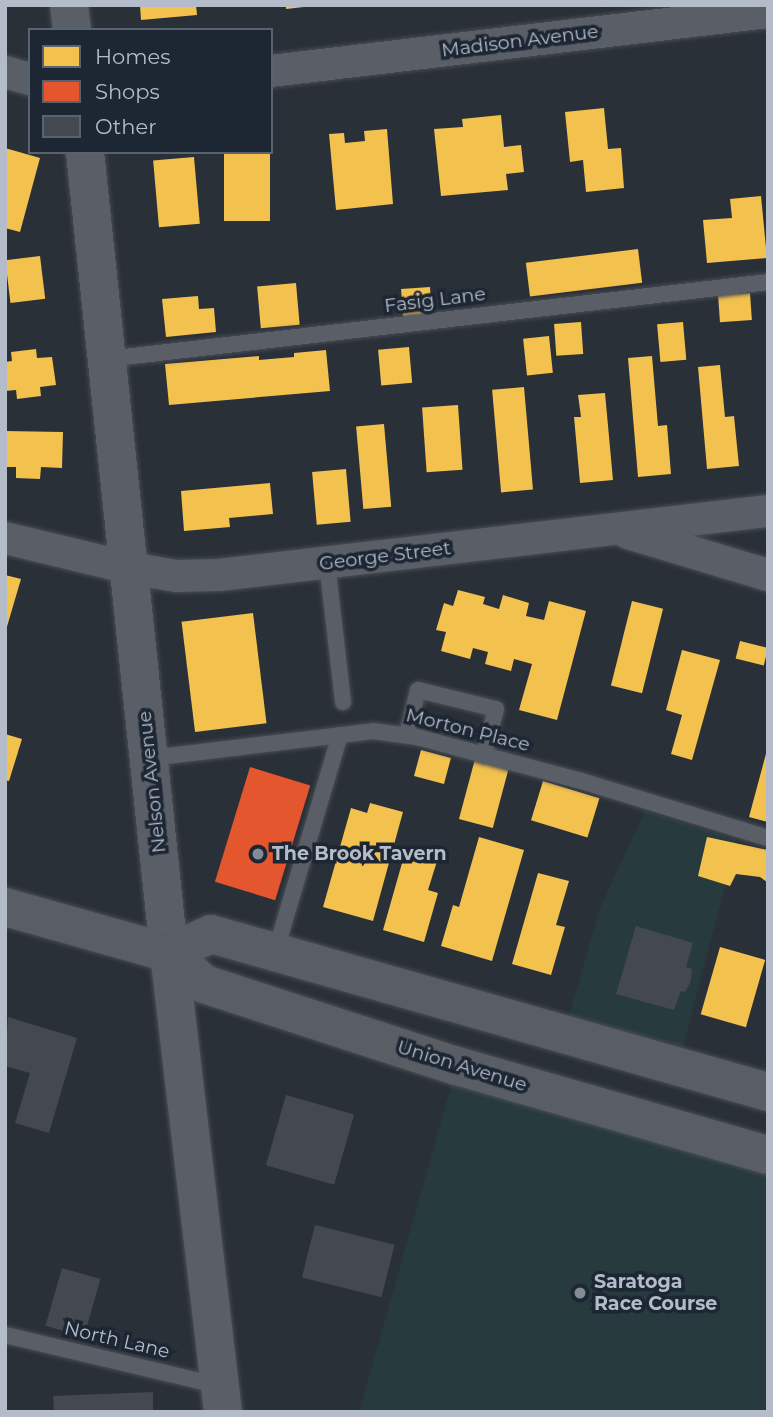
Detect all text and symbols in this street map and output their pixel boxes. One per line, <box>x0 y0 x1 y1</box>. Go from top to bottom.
street label: Madison Avenue <box>440 20 600 62</box>
legend <box>28 28 273 154</box>
text: Homes <box>95 44 170 69</box>
text: Shops <box>95 79 160 104</box>
text: Other <box>95 114 157 139</box>
street label: Fasig Lane <box>383 282 487 318</box>
street label: George Street <box>318 537 452 575</box>
street label: Morton Place <box>404 704 532 756</box>
street label: Nelson Avenue <box>133 710 171 854</box>
place label: The Brook Tavern <box>272 843 447 865</box>
marker: The Brook Tavern <box>250 846 266 862</box>
street label: Union Avenue <box>394 1035 530 1097</box>
place label: Saratoga Race Course <box>594 1271 717 1315</box>
marker: Saratoga Race Course <box>572 1285 588 1301</box>
street label: North Lane <box>62 1317 172 1363</box>

